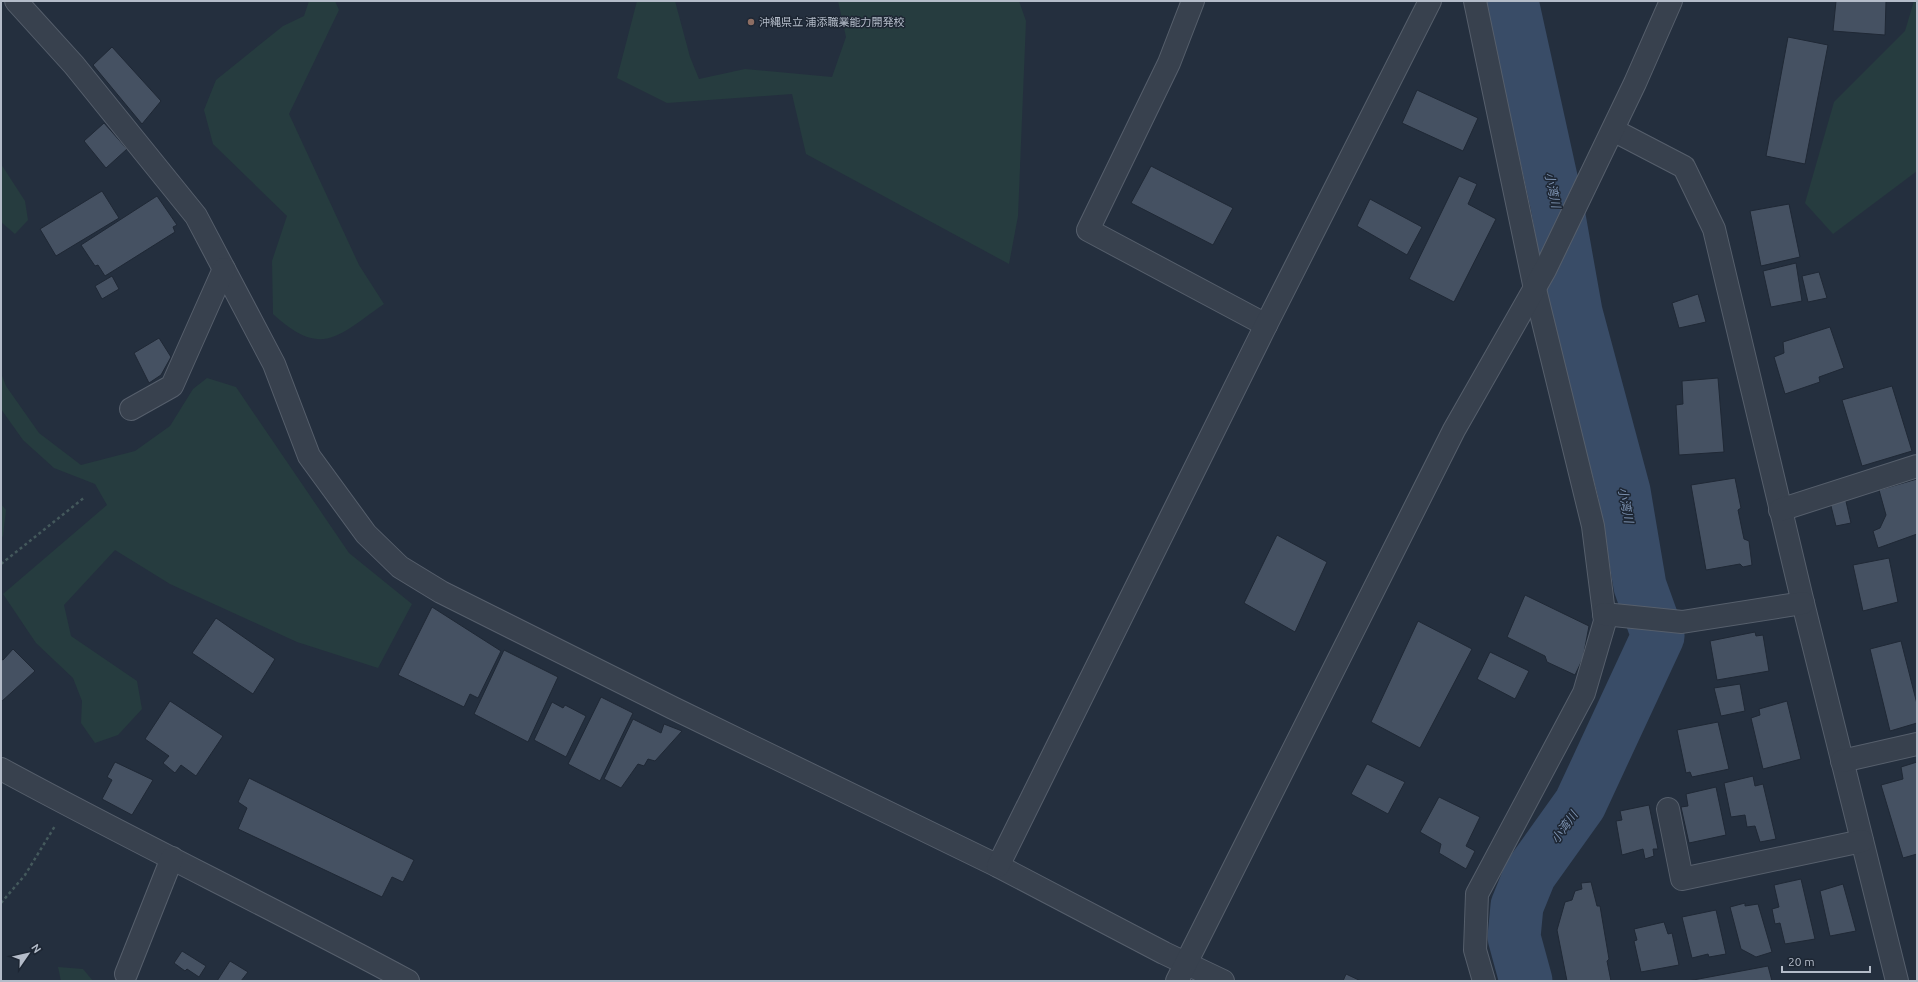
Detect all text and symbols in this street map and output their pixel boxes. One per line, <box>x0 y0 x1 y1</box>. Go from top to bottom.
place label: 沖縄県立 浦添職業能力開発校 <box>759 16 905 28</box>
marker: 沖縄県立 浦添職業能力開発校 <box>746 17 756 27</box>
water label: 小湾川 <box>1543 171 1564 211</box>
water label: 小湾川 <box>1616 486 1636 526</box>
water label: 小湾川 <box>1548 807 1581 845</box>
north arrow <box>8 934 48 974</box>
text: N <box>29 942 44 955</box>
scale bar <box>1782 948 1870 974</box>
text: 20 m <box>1788 955 1815 968</box>

